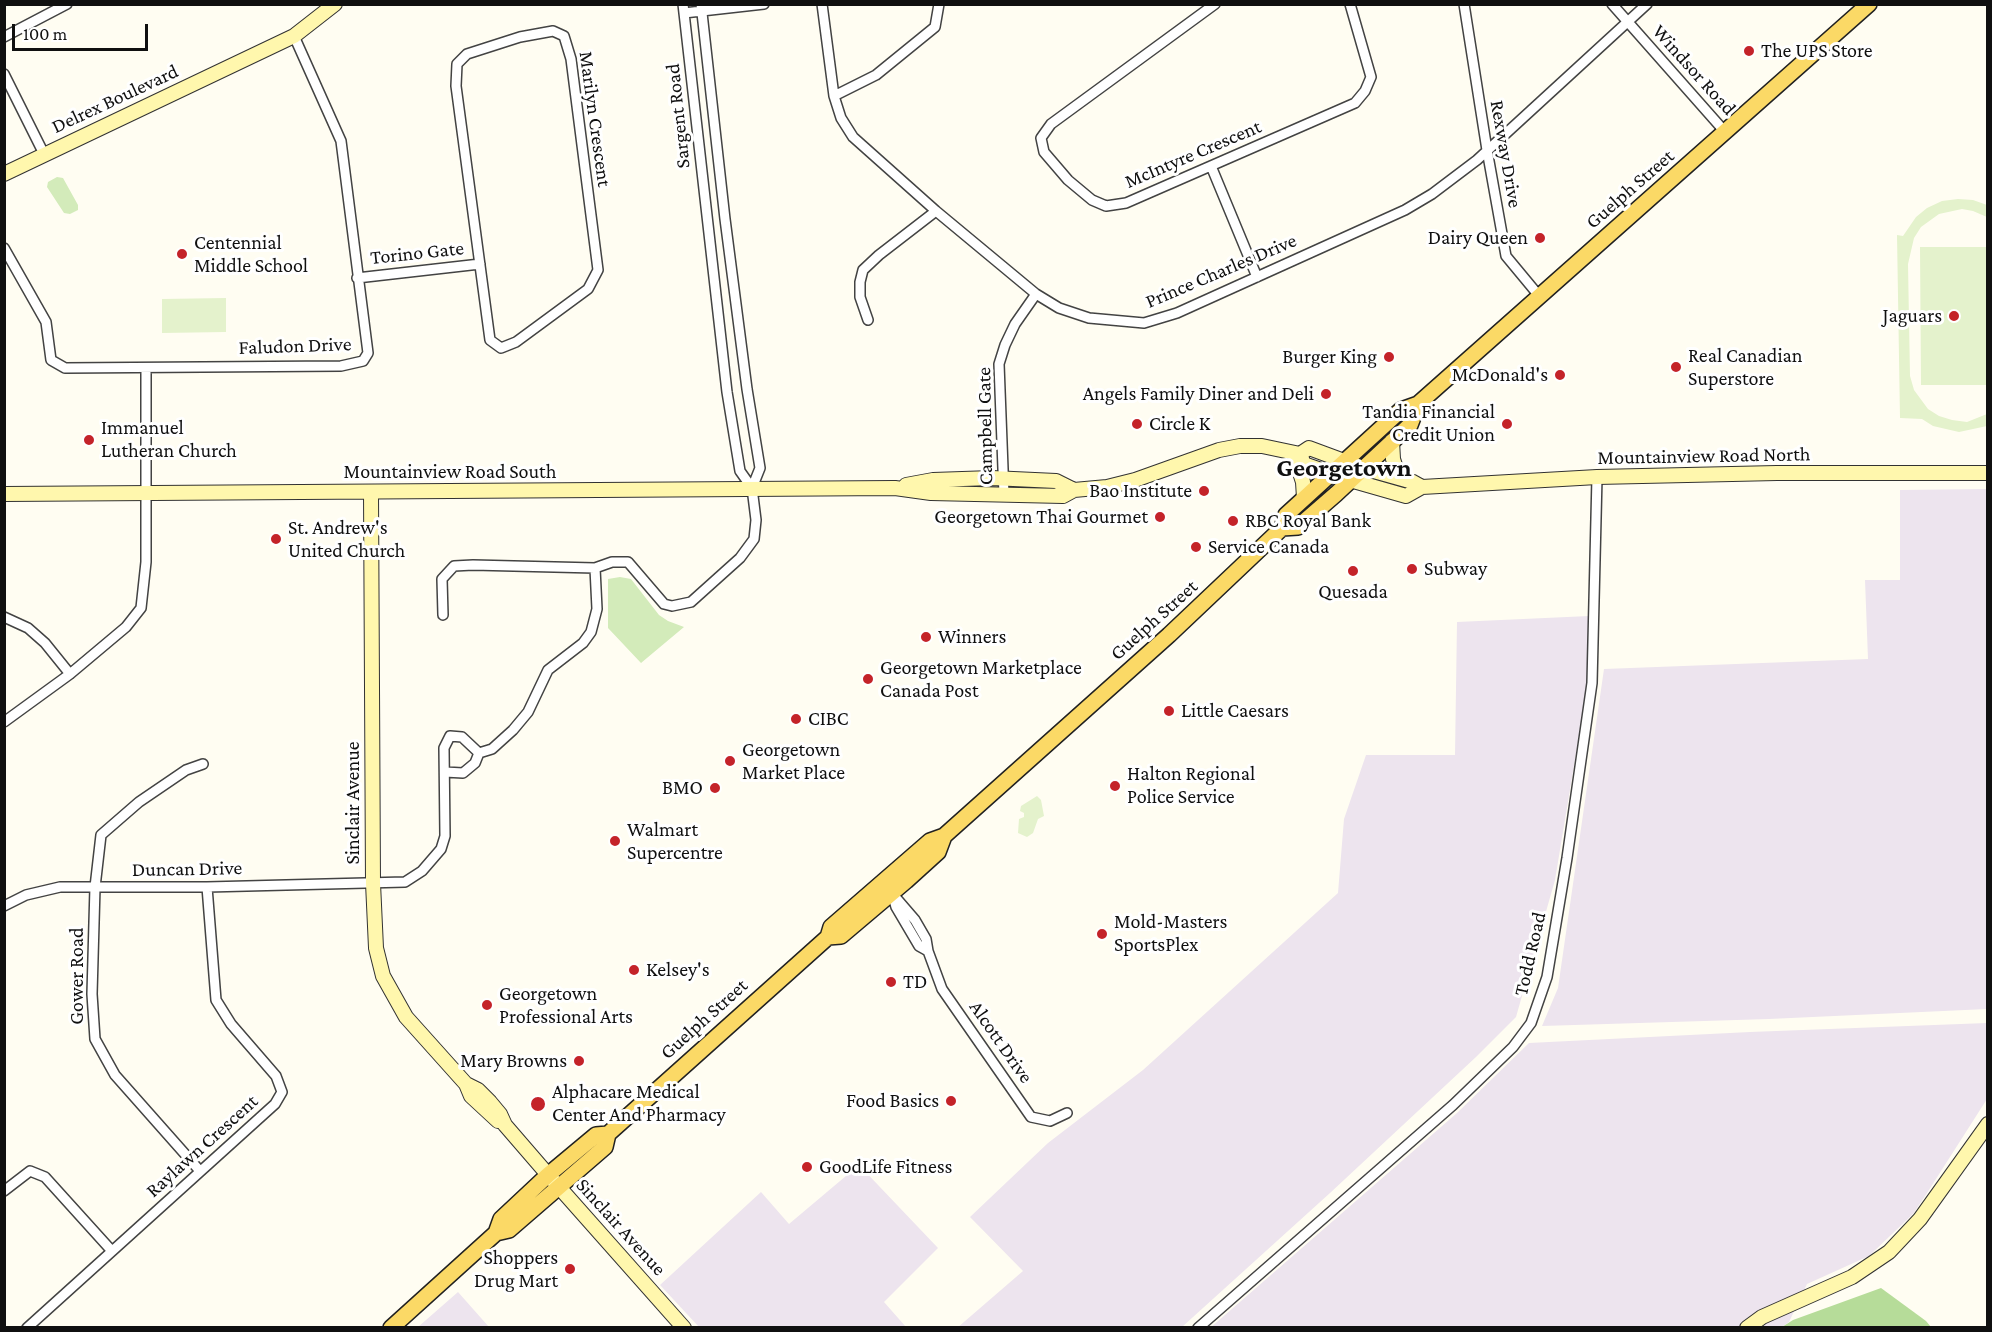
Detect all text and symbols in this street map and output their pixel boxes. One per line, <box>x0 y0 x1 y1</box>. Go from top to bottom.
scale bar <box>15 12 152 50</box>
street label: Windsor Road <box>1647 20 1741 120</box>
text: 100 m <box>23 24 67 44</box>
place label: The UPS Store <box>1761 39 1873 63</box>
marker: The UPS Store <box>1742 44 1756 58</box>
street label: Marilyn Crescent <box>574 50 616 188</box>
street label: Delrex Boulevard <box>48 59 182 139</box>
street label: Sargent Road <box>661 62 695 170</box>
street label: Rexway Drive <box>1485 98 1527 210</box>
street label: McIntyre Crescent <box>1121 114 1265 194</box>
street label: Guelph Street <box>1581 144 1679 234</box>
place label: Dairy Queen <box>1428 226 1528 250</box>
street label: Prince Charles Drive <box>1142 228 1300 314</box>
place label: Centennial Middle School <box>194 231 308 278</box>
marker: Dairy Queen <box>1533 231 1547 245</box>
street label: Torino Gate <box>369 236 465 270</box>
marker: Centennial Middle School <box>175 247 189 261</box>
place label: Jaguars <box>1882 304 1942 328</box>
marker: Jaguars <box>1947 309 1961 323</box>
street label: Faludon Drive <box>238 332 352 360</box>
place label: Real Canadian Superstore <box>1688 344 1803 391</box>
place label: Burger King <box>1282 345 1377 369</box>
marker: Burger King <box>1382 350 1396 364</box>
marker: Real Canadian Superstore <box>1669 360 1683 374</box>
place label: McDonald's <box>1452 363 1548 387</box>
street label: Campbell Gate <box>972 367 998 485</box>
marker: McDonald's <box>1553 368 1567 382</box>
place label: Angels Family Diner and Deli <box>1083 382 1314 406</box>
marker: Angels Family Diner and Deli <box>1319 387 1333 401</box>
place label: Tandia Financial Credit Union <box>1362 400 1495 447</box>
place label: Circle K <box>1149 412 1210 436</box>
place label: Immanuel Lutheran Church <box>101 416 237 463</box>
marker: Circle K <box>1130 417 1144 431</box>
marker: Tandia Financial Credit Union <box>1500 417 1514 431</box>
marker: Immanuel Lutheran Church <box>82 433 96 447</box>
street label: Mountainview Road North <box>1597 442 1811 470</box>
district label: Georgetown <box>1276 452 1412 484</box>
street label: Mountainview Road South <box>344 460 556 484</box>
place label: Bao Institute <box>1089 479 1192 503</box>
marker: Bao Institute <box>1197 484 1211 498</box>
place label: Georgetown Thai Gourmet <box>934 505 1148 529</box>
place label: RBC Royal Bank <box>1245 509 1371 533</box>
marker: Georgetown Thai Gourmet <box>1153 510 1167 524</box>
marker: RBC Royal Bank <box>1226 514 1240 528</box>
place label: St. Andrew's United Church <box>288 516 405 563</box>
marker: St. Andrew's United Church <box>269 532 283 546</box>
place label: Service Canada <box>1208 535 1329 559</box>
marker: Service Canada <box>1189 540 1203 554</box>
place label: Subway <box>1424 557 1487 581</box>
marker: Subway <box>1405 562 1419 576</box>
marker: Quesada <box>1346 564 1360 578</box>
street label: Guelph Street <box>1105 575 1203 665</box>
place label: Quesada <box>1318 580 1388 604</box>
place label: Winners <box>938 625 1006 649</box>
marker: Winners <box>919 630 933 644</box>
place label: Georgetown Marketplace Canada Post <box>880 656 1082 703</box>
marker: Georgetown Marketplace Canada Post <box>861 672 875 686</box>
place label: Little Caesars <box>1181 699 1289 723</box>
marker: Little Caesars <box>1162 704 1176 718</box>
place label: CIBC <box>808 707 849 731</box>
marker: CIBC <box>789 712 803 726</box>
place label: Georgetown Market Place <box>742 738 845 785</box>
street label: Sinclair Avenue <box>341 741 365 865</box>
marker: Georgetown Market Place <box>723 754 737 768</box>
place label: Halton Regional Police Service <box>1127 762 1255 809</box>
place label: BMO <box>662 776 703 800</box>
marker: Halton Regional Police Service <box>1108 779 1122 793</box>
marker: BMO <box>708 781 722 795</box>
place label: Walmart Supercentre <box>627 818 723 865</box>
marker: Walmart Supercentre <box>608 834 622 848</box>
street label: Duncan Drive <box>132 856 242 882</box>
place label: Mold-Masters SportsPlex <box>1114 910 1227 957</box>
street label: Todd Road <box>1509 910 1551 998</box>
street label: Gower Road <box>65 927 89 1025</box>
marker: Mold-Masters SportsPlex <box>1095 927 1109 941</box>
place label: Kelsey's <box>646 958 710 982</box>
marker: Kelsey's <box>627 963 641 977</box>
place label: TD <box>903 970 927 994</box>
street label: Guelph Street <box>655 974 753 1064</box>
marker: TD <box>884 975 898 989</box>
place label: Georgetown Professional Arts <box>499 982 633 1029</box>
street label: Alcott Drive <box>964 996 1038 1088</box>
marker: Georgetown Professional Arts <box>480 998 494 1012</box>
place label: Mary Browns <box>460 1049 567 1073</box>
marker: Mary Browns <box>572 1054 586 1068</box>
place label: Alphacare Medical Center And Pharmacy <box>552 1080 726 1127</box>
street label: Raylawn Crescent <box>141 1089 263 1203</box>
place label: Food Basics <box>846 1089 939 1113</box>
marker: Food Basics <box>944 1094 958 1108</box>
marker: Alphacare Medical Center And Pharmacy <box>529 1095 547 1113</box>
place label: GoodLife Fitness <box>819 1155 952 1179</box>
marker: GoodLife Fitness <box>800 1160 814 1174</box>
street label: Sinclair Avenue <box>571 1173 671 1281</box>
place label: Shoppers Drug Mart <box>474 1246 558 1293</box>
marker: Shoppers Drug Mart <box>563 1262 577 1276</box>

